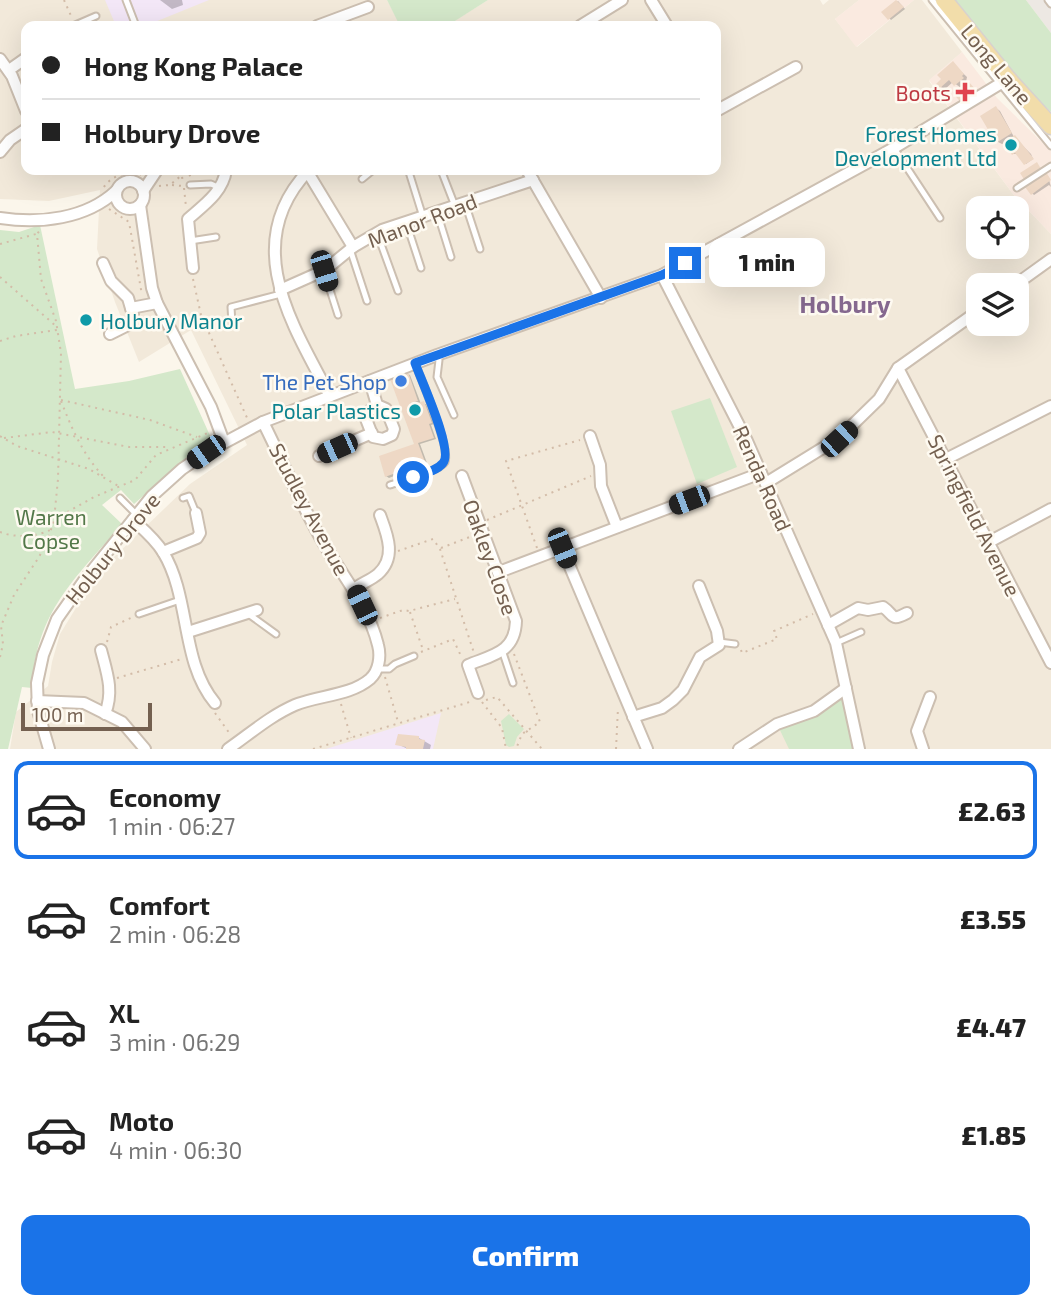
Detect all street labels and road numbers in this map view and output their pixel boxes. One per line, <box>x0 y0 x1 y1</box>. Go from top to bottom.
street label: Long Lane <box>956 19 1038 109</box>
street label: Manor Road <box>364 188 480 252</box>
street label: Renda Road <box>729 421 797 535</box>
street label: Springfield Avenue <box>923 430 1027 600</box>
street label: Studley Avenue <box>265 439 355 579</box>
street label: Holbury Drove <box>59 487 165 609</box>
street label: Oakley Close <box>459 496 523 618</box>

